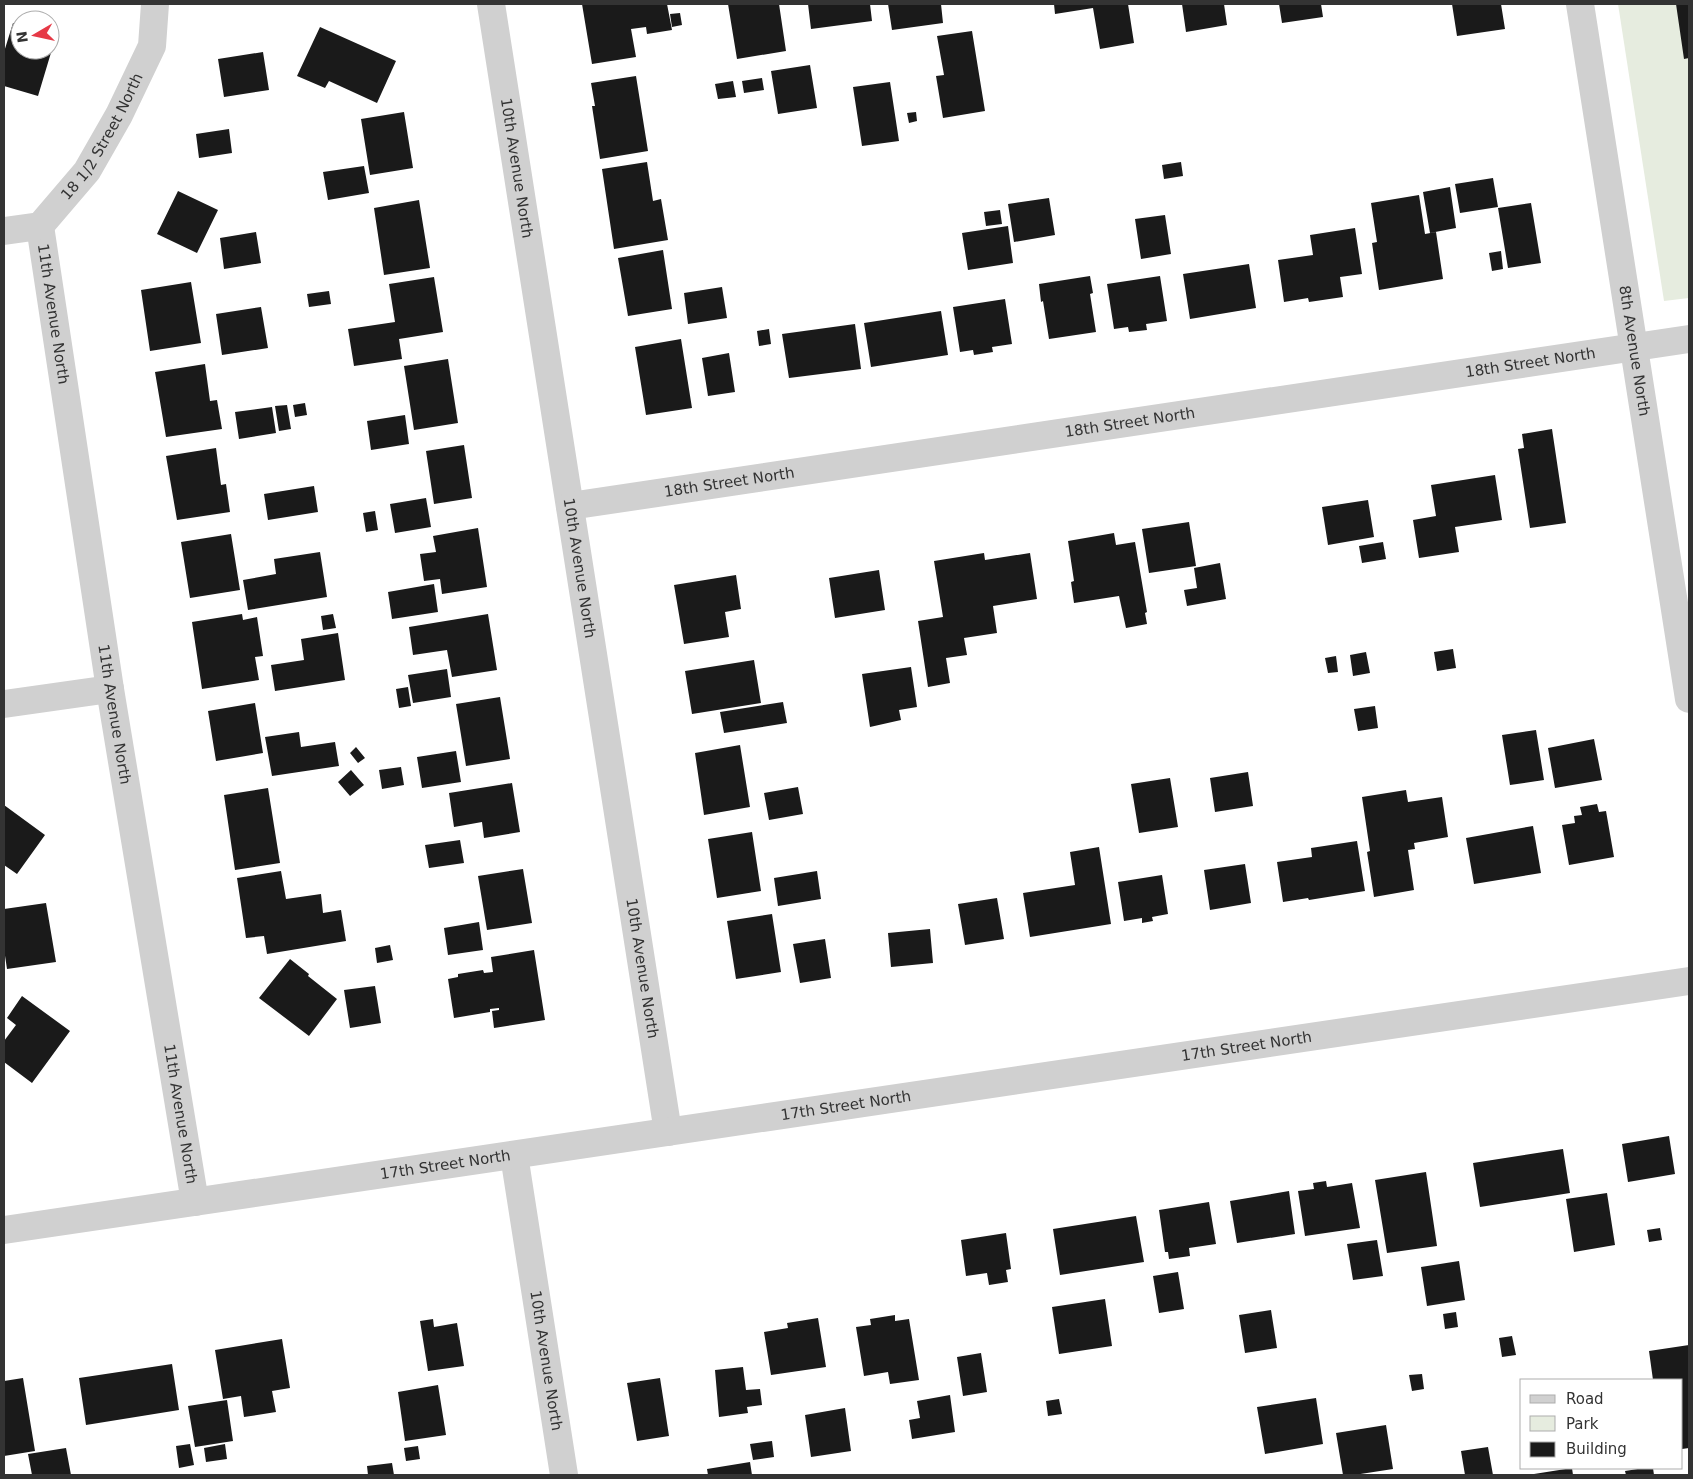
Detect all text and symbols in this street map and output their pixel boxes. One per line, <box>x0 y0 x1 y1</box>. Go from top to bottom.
north arrow <box>10 10 60 60</box>
text: N <box>13 30 31 44</box>
street label: 18 1/2 Street North <box>57 70 147 204</box>
street label: 10th Avenue North <box>497 97 537 239</box>
street label: 11th Avenue North <box>34 243 73 385</box>
street label: 8th Avenue North <box>1615 284 1654 418</box>
street label: 18th Street North <box>1464 344 1597 381</box>
street label: 18th Street North <box>1063 404 1196 441</box>
street label: 18th Street North <box>663 464 796 501</box>
street label: 10th Avenue North <box>560 497 599 640</box>
street label: 11th Avenue North <box>94 643 135 786</box>
street label: 10th Avenue North <box>622 897 662 1040</box>
street label: 17th Street North <box>1180 1028 1313 1065</box>
street label: 11th Avenue North <box>160 1043 201 1185</box>
street label: 17th Street North <box>779 1087 912 1124</box>
street label: 17th Street North <box>379 1146 512 1183</box>
street label: 10th Avenue North <box>526 1289 566 1432</box>
legend <box>1520 1379 1683 1469</box>
text: Road <box>1566 1390 1604 1408</box>
text: Park <box>1566 1415 1599 1433</box>
text: Building <box>1566 1440 1627 1458</box>

